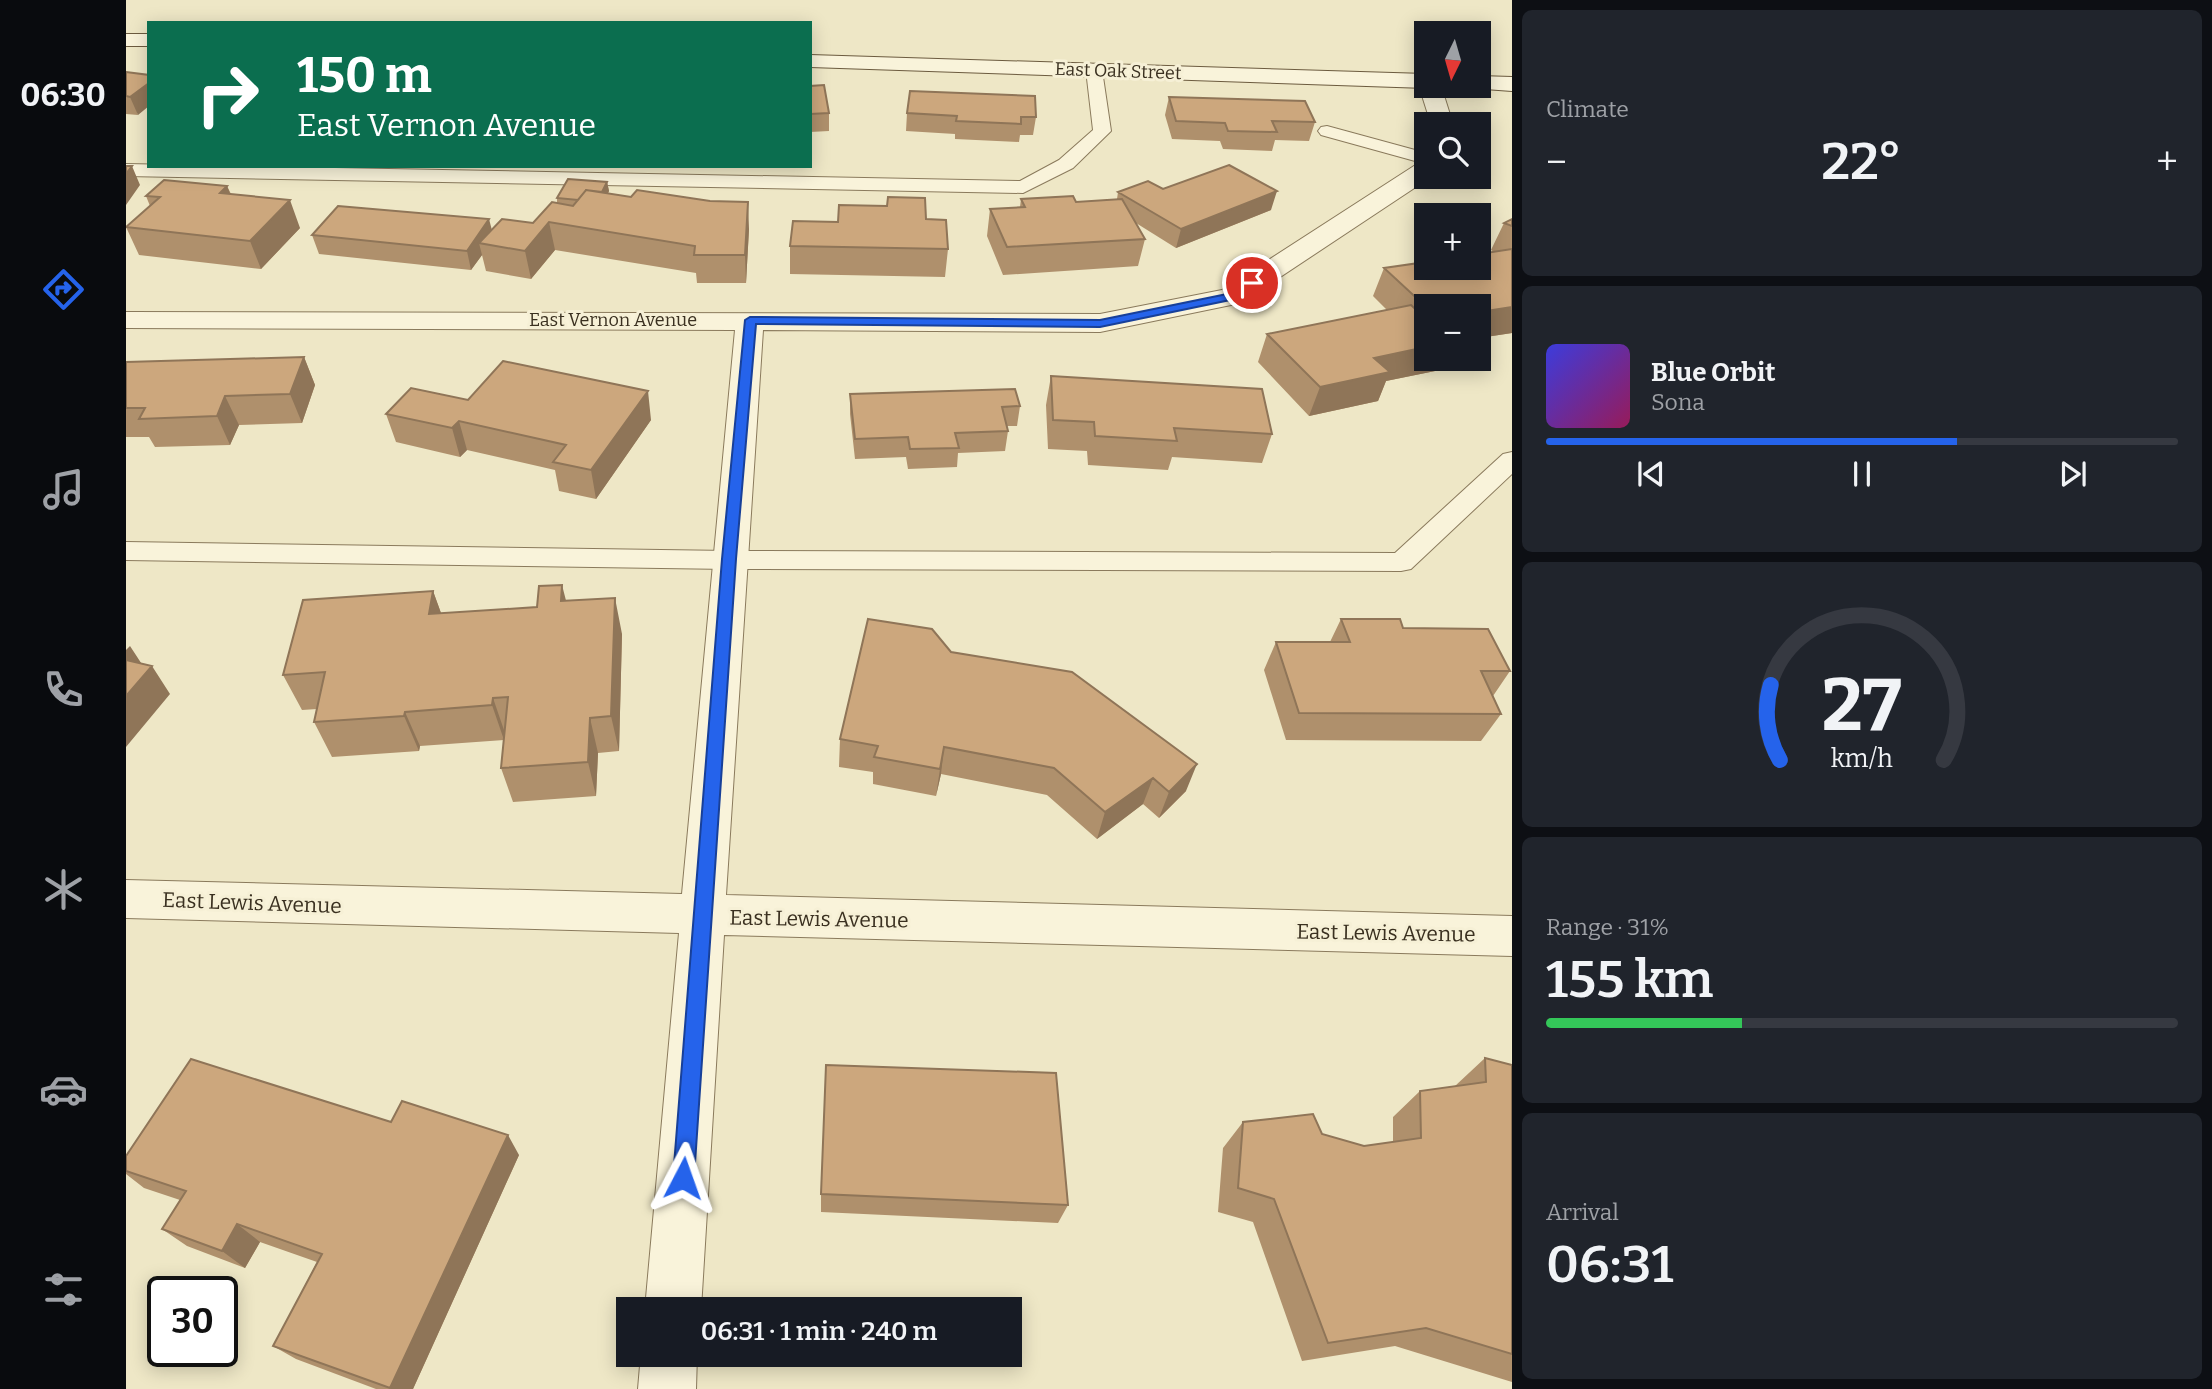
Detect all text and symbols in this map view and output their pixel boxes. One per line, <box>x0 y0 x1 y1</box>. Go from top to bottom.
north arrow <box>1414 21 1491 98</box>
map controls <box>1414 21 1491 371</box>
text: 150 m <box>297 46 432 105</box>
icon: right <box>182 49 273 140</box>
street label: East Oak Street <box>1054 58 1182 84</box>
text: 06:30 <box>20 76 106 114</box>
text: Climate <box>1546 95 1629 123</box>
text: East Vernon Avenue <box>297 106 596 144</box>
button: search <box>1414 112 1491 189</box>
text: 22° <box>1821 130 1902 193</box>
text: − <box>1546 139 1567 185</box>
text: + <box>2156 139 2178 185</box>
button: + <box>1414 203 1491 280</box>
pin <box>1222 253 1282 313</box>
icon: arrive <box>1233 264 1271 302</box>
icon: directions <box>39 265 88 314</box>
button: − <box>1414 294 1491 371</box>
street label: East Vernon Avenue <box>529 309 697 331</box>
text: Blue Orbit <box>1651 357 1775 388</box>
text: Sona <box>1651 388 1705 416</box>
icon: previous <box>1632 455 1670 493</box>
icon: pause <box>1843 455 1881 493</box>
icon: next <box>2054 455 2092 493</box>
icon: music <box>39 465 88 514</box>
text: 27 <box>1822 663 1902 750</box>
icon: phone <box>39 665 88 714</box>
text: km/h <box>1831 744 1893 774</box>
icon: climate <box>39 865 88 914</box>
street label: East Lewis Avenue <box>162 887 342 919</box>
street label: East Lewis Avenue <box>729 904 909 934</box>
text: Range · 31% <box>1546 913 1669 941</box>
street label: East Lewis Avenue <box>1296 918 1476 948</box>
text: 155 km <box>1546 948 1713 1011</box>
icon: car <box>39 1065 88 1114</box>
position arrow <box>646 1141 720 1215</box>
text: Arrival <box>1546 1198 1619 1226</box>
text: 06:31 <box>1546 1233 1673 1296</box>
icon: filters <box>39 1265 88 1314</box>
speed limit sign: 30 <box>147 1276 238 1367</box>
text: 06:31 · 1 min · 240 m <box>701 1316 937 1347</box>

